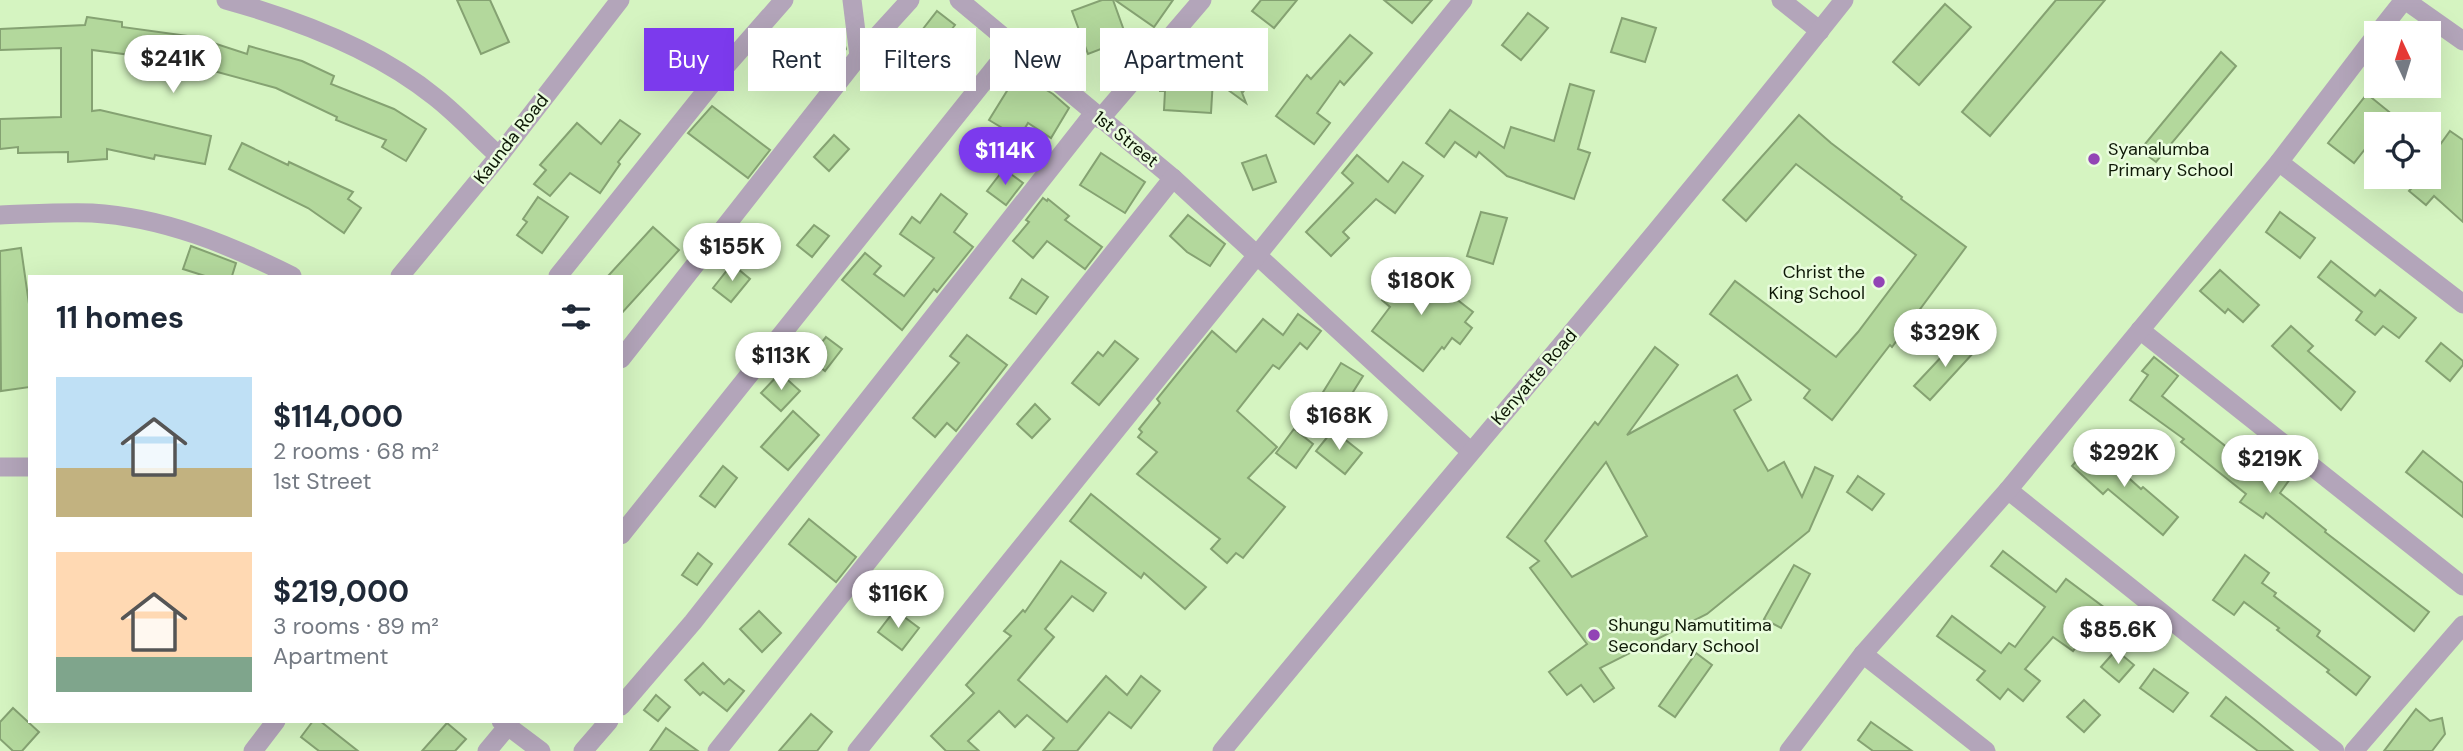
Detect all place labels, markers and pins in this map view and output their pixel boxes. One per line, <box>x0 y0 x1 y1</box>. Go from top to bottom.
pin: $241K <box>124 36 222 95</box>
pin: $114K <box>956 128 1054 187</box>
place label: Syanalumba Primary School <box>2108 137 2233 182</box>
marker: Syanalumba Primary School <box>2086 151 2102 167</box>
pin: $155K <box>683 224 781 283</box>
pin: $180K <box>1372 258 1470 317</box>
place label: Christ the King School <box>1769 260 1865 305</box>
marker: Christ the King School <box>1871 274 1887 290</box>
pin: $329K <box>1896 310 1994 369</box>
pin: $113K <box>732 332 830 392</box>
pin: $168K <box>1290 392 1388 452</box>
pin: $292K <box>2075 430 2173 489</box>
pin: $219K <box>2221 435 2319 495</box>
pin: $116K <box>849 570 947 630</box>
pin: $85.6K <box>2061 606 2175 666</box>
place label: Shungu Namutitima Secondary School <box>1608 613 1772 658</box>
marker: Shungu Namutitima Secondary School <box>1586 627 1602 643</box>

